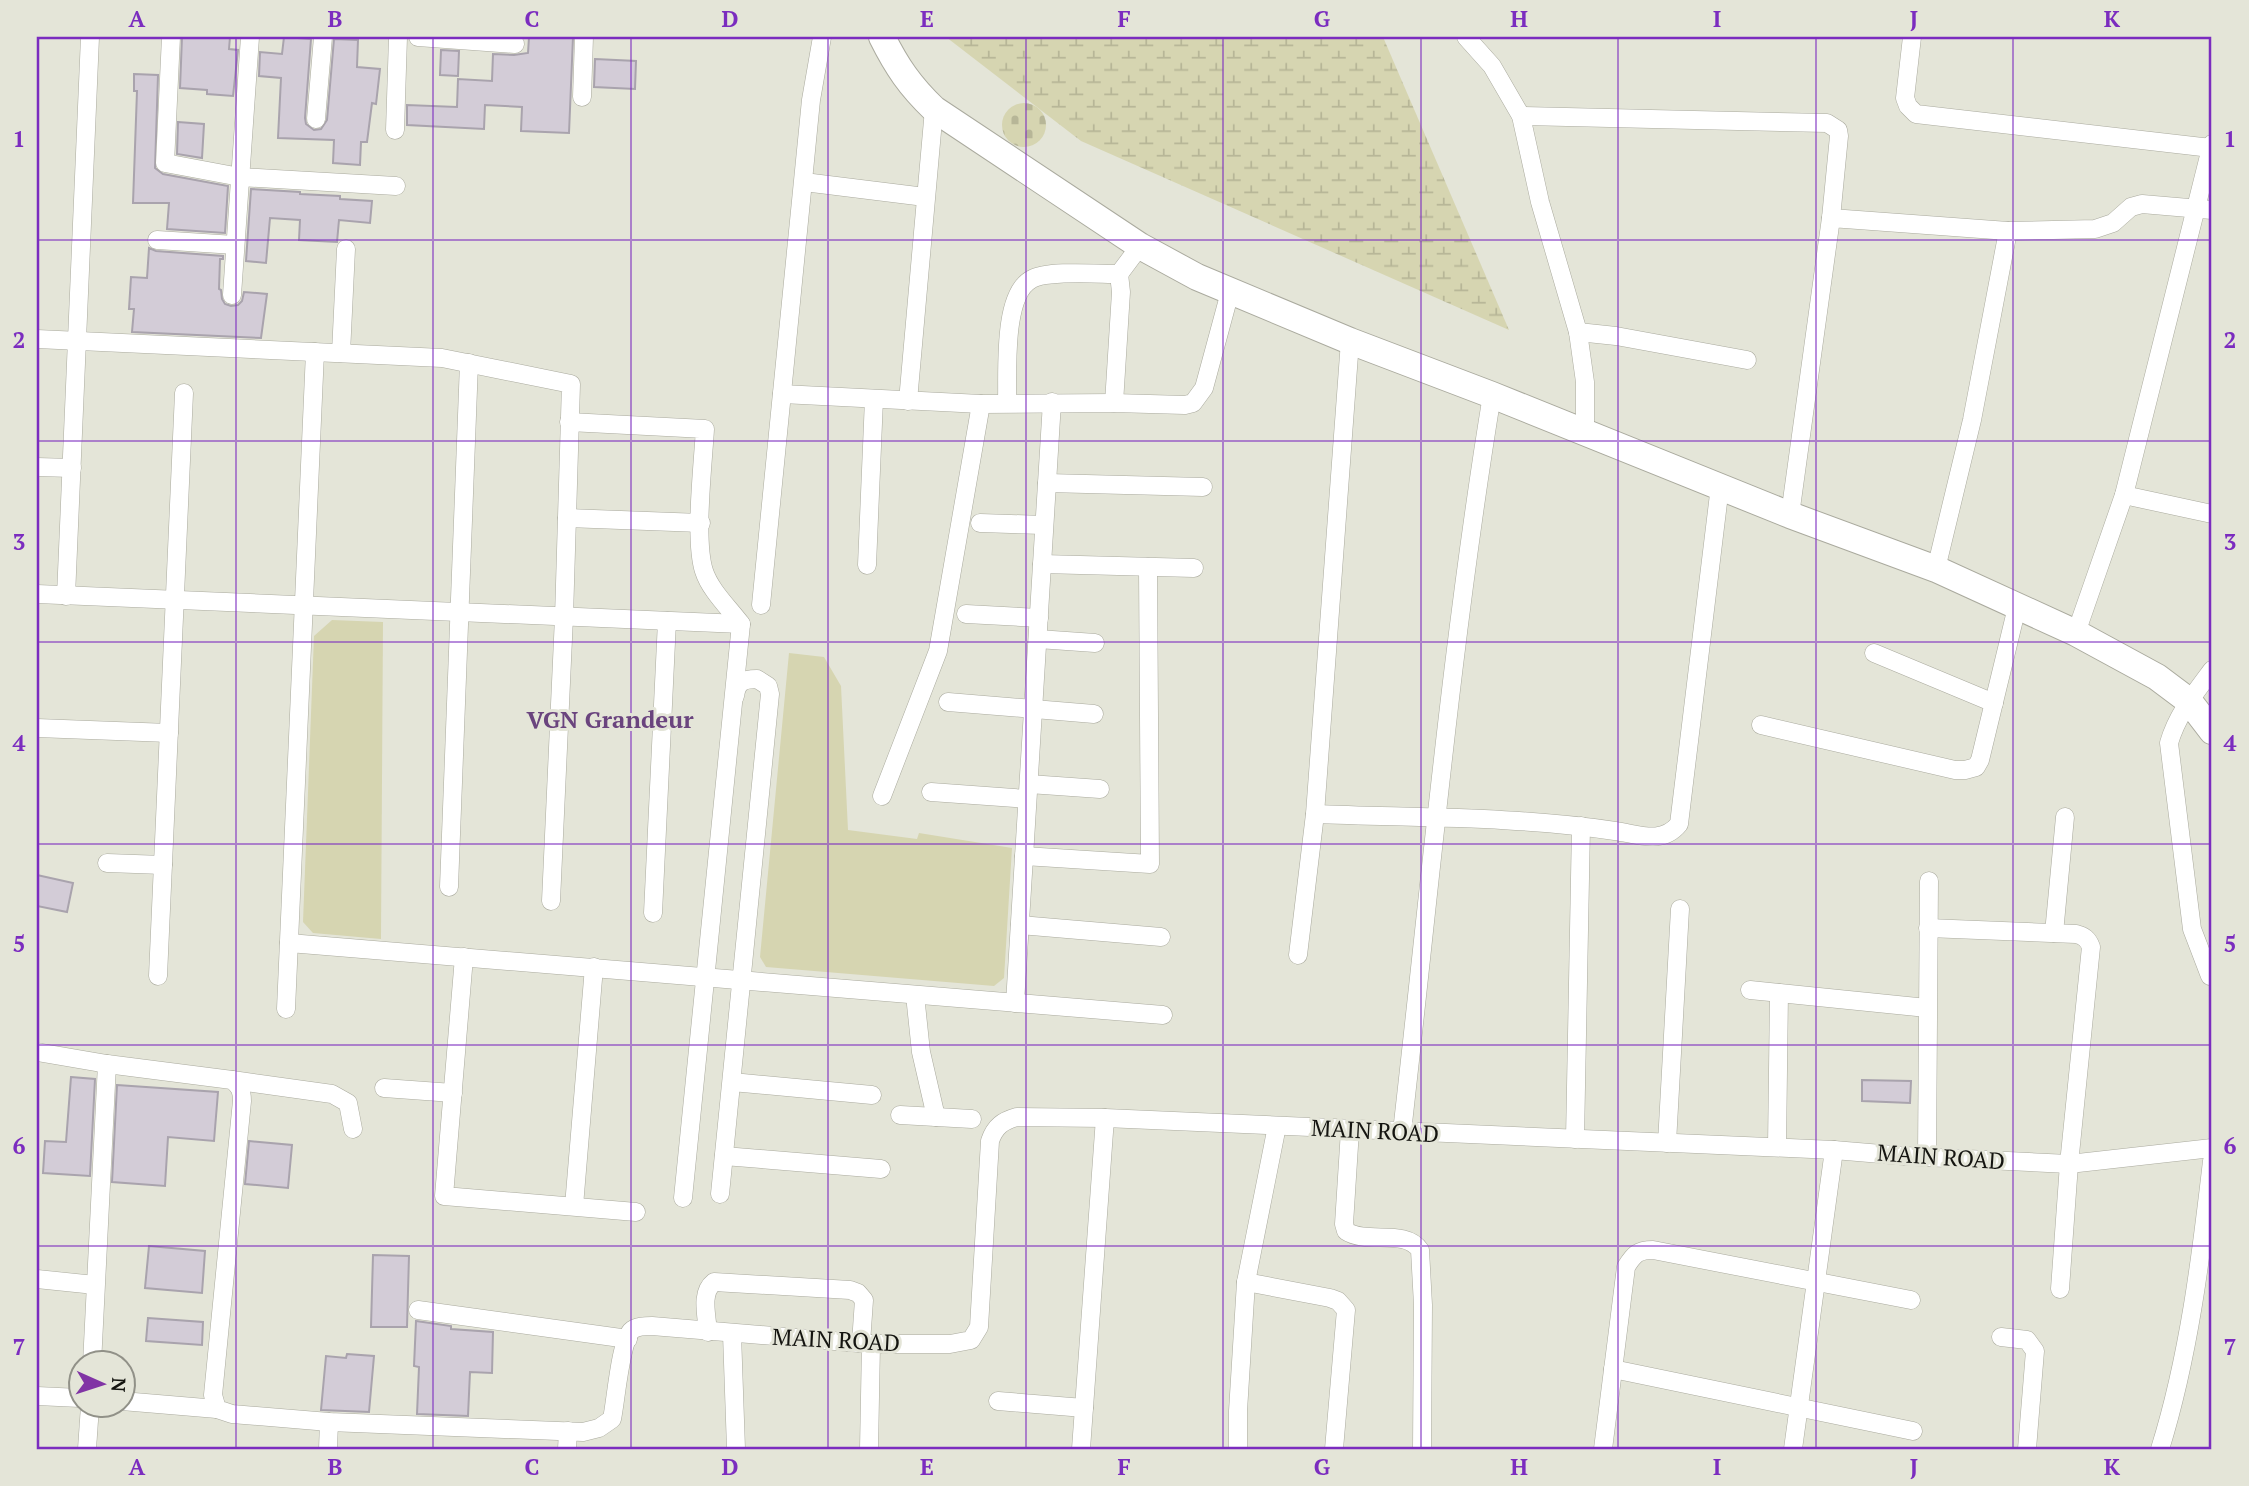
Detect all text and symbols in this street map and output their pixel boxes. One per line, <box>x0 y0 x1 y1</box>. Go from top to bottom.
text: A <box>129 3 146 34</box>
text: B <box>328 3 343 34</box>
text: C <box>525 3 540 34</box>
text: D <box>722 3 739 34</box>
text: E <box>920 3 934 34</box>
text: F <box>1117 3 1131 34</box>
text: G <box>1314 3 1331 34</box>
text: H <box>1510 3 1528 34</box>
text: I <box>1713 3 1721 34</box>
text: J <box>1910 3 1918 34</box>
text: K <box>2104 3 2121 34</box>
text: 1 <box>13 123 26 154</box>
text: 1 <box>2224 123 2237 154</box>
text: 2 <box>13 324 26 355</box>
text: 2 <box>2224 324 2237 355</box>
text: 3 <box>13 526 26 557</box>
text: 3 <box>2224 526 2237 557</box>
district label: VGN Grandeur <box>527 703 694 735</box>
text: 4 <box>13 727 26 758</box>
text: 4 <box>2224 727 2237 758</box>
text: 5 <box>13 928 26 959</box>
text: 5 <box>2224 928 2237 959</box>
street label: MAIN ROAD <box>1310 1112 1440 1149</box>
text: 6 <box>13 1130 26 1161</box>
text: 6 <box>2224 1130 2237 1161</box>
street label: MAIN ROAD <box>1876 1137 2006 1176</box>
street label: MAIN ROAD <box>771 1321 901 1358</box>
text: 7 <box>13 1331 26 1362</box>
text: 7 <box>2224 1331 2237 1362</box>
north arrow <box>66 1350 136 1420</box>
text: N <box>107 1377 132 1393</box>
text: A <box>129 1451 146 1482</box>
text: B <box>328 1451 343 1482</box>
text: C <box>525 1451 540 1482</box>
text: D <box>722 1451 739 1482</box>
text: E <box>920 1451 934 1482</box>
text: F <box>1117 1451 1131 1482</box>
text: G <box>1314 1451 1331 1482</box>
text: H <box>1510 1451 1528 1482</box>
text: I <box>1713 1451 1721 1482</box>
text: J <box>1910 1451 1918 1482</box>
text: K <box>2104 1451 2121 1482</box>

